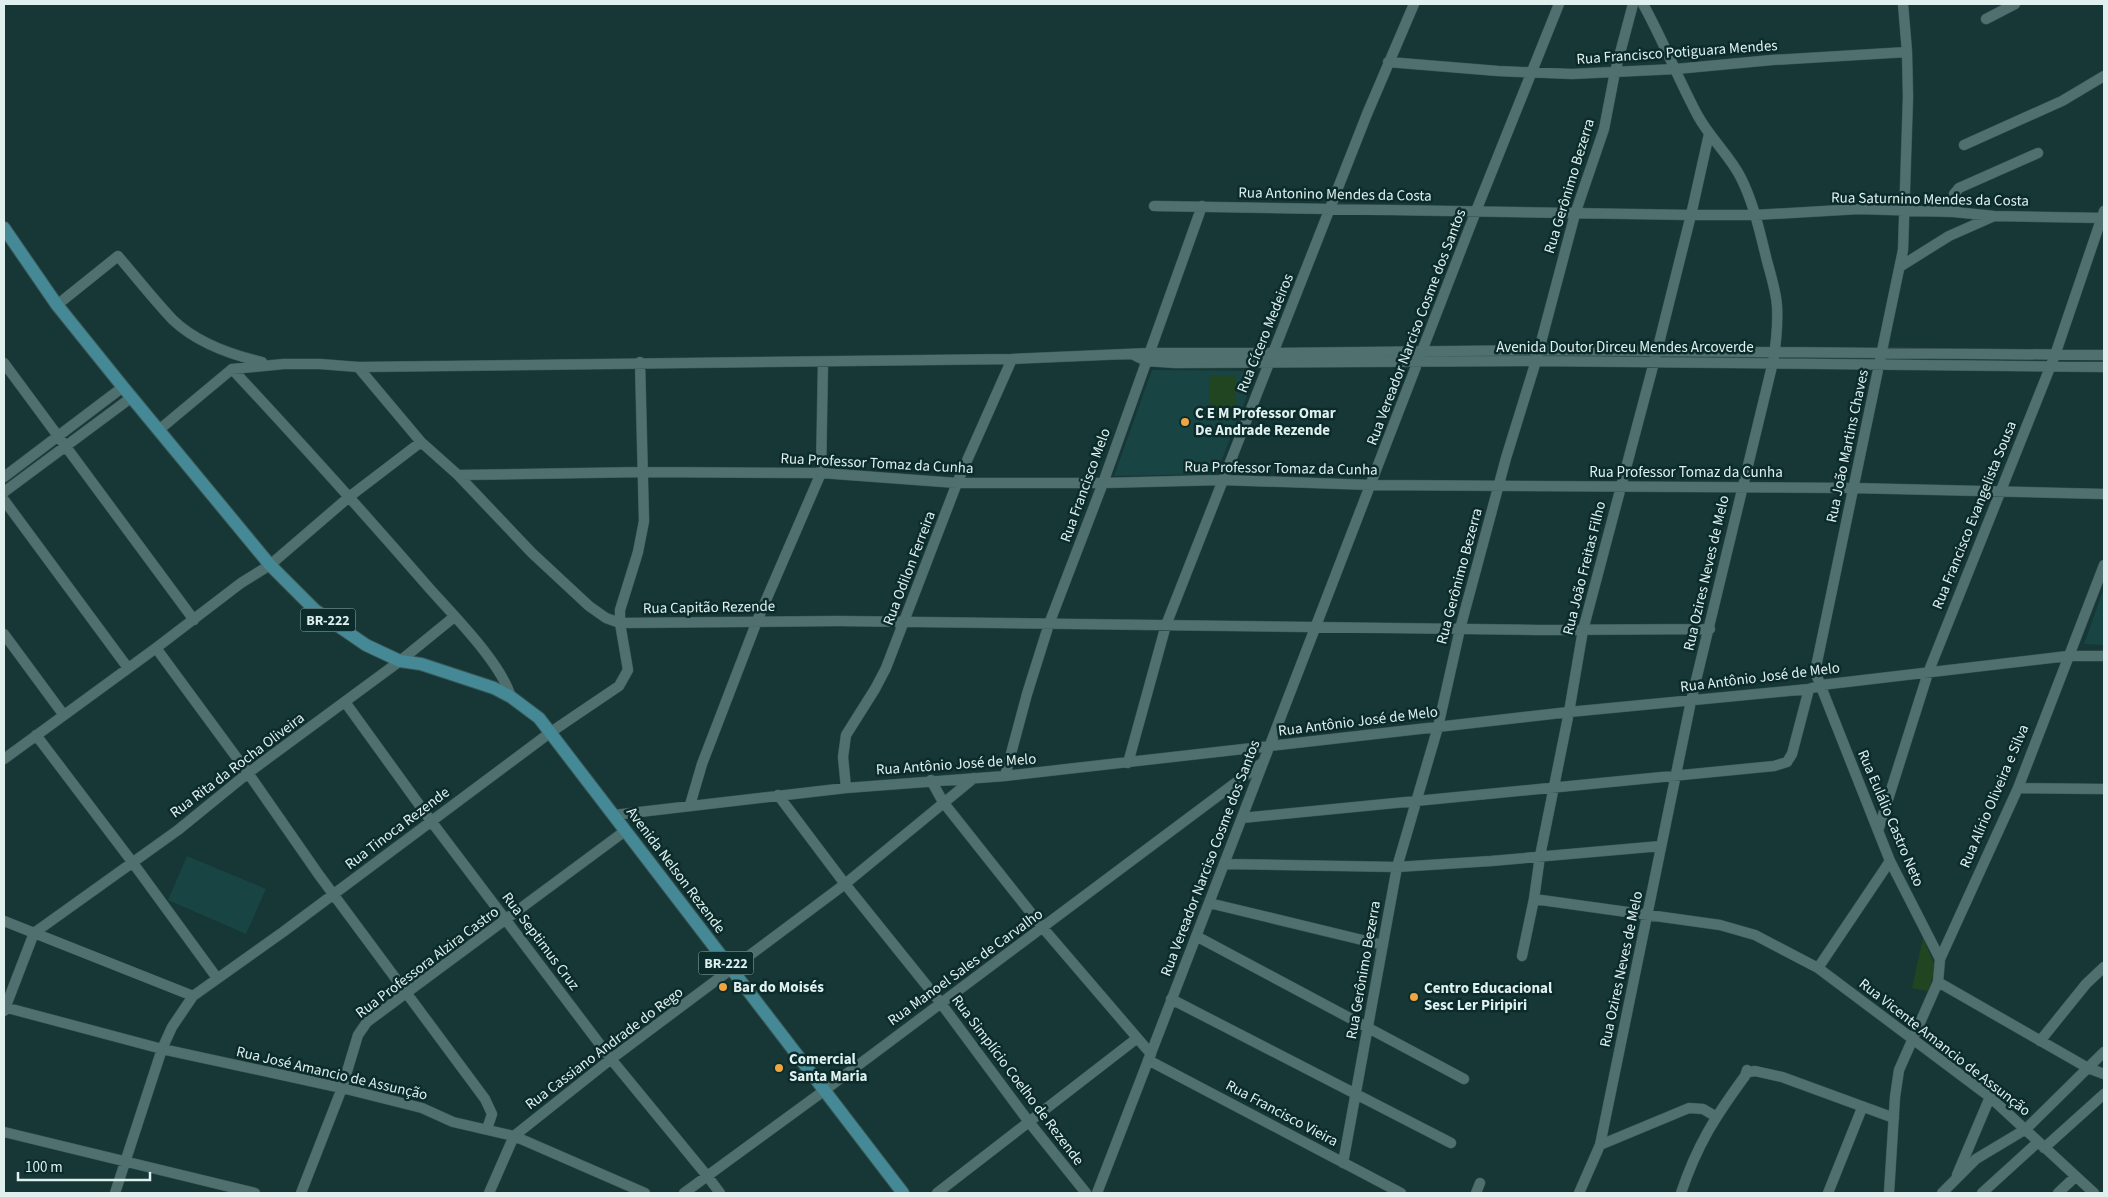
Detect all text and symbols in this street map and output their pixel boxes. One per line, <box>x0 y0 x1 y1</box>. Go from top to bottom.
street label: Rua Francisco Potiguara Mendes <box>1576 35 1778 70</box>
street label: Rua Gerônimo Bezerra <box>1539 116 1600 256</box>
street label: Rua Antonino Mendes da Costa <box>1238 182 1432 207</box>
street label: Rua Saturnino Mendes da Costa <box>1831 187 2029 212</box>
street label: Rua Vereador Narciso Cosme dos Santos <box>1362 206 1471 448</box>
street label: Rua Cícero Medeiros <box>1232 270 1299 396</box>
street label: Avenida Doutor Dirceu Mendes Arcoverde <box>1496 337 1754 358</box>
street label: Rua João Martins Chaves <box>1821 368 1874 525</box>
place label: C E M Professor Omar De Andrade Rezende <box>1195 403 1336 441</box>
marker: C E M Professor Omar De Andrade Rezende <box>1179 416 1191 428</box>
street label: Rua Francisco Evangelista Sousa <box>1927 418 2022 613</box>
street label: Rua Francisco Melo <box>1055 425 1116 545</box>
street label: Rua Professor Tomaz da Cunha <box>780 448 974 479</box>
street label: Rua Professor Tomaz da Cunha <box>1184 456 1378 481</box>
street label: Rua Professor Tomaz da Cunha <box>1589 462 1783 483</box>
street label: Rua Ozires Neves de Melo <box>1678 493 1735 653</box>
street label: Rua João Freitas Filho <box>1558 499 1611 637</box>
street label: Rua Gerônimo Bezerra <box>1431 506 1488 647</box>
street label: Rua Odilon Ferreira <box>878 508 941 628</box>
street label: Rua Capitão Rezende <box>643 596 775 619</box>
road number: BR-222 <box>300 608 356 632</box>
street label: Rua Antônio José de Melo <box>1679 657 1841 698</box>
street label: Rua Antônio José de Melo <box>1277 701 1439 742</box>
street label: Rua Rita da Rocha Oliveira <box>166 708 309 823</box>
street label: Rua Alírio Oliveira e Silva <box>1955 721 2034 871</box>
street label: Rua Vereador Narciso Cosme dos Santos <box>1156 737 1265 979</box>
street label: Rua Eulálio Castro Neto <box>1852 747 1929 890</box>
street label: Rua Antônio José de Melo <box>875 748 1037 781</box>
street label: Rua Tinoca Rezende <box>341 782 454 875</box>
street label: Avenida Nelson Rezende <box>621 803 730 938</box>
street label: Rua Septimus Cruz <box>497 888 584 995</box>
street label: Rua Ozires Neves de Melo <box>1595 889 1648 1049</box>
street label: Rua Gerônimo Bezerra <box>1341 899 1386 1041</box>
street label: Rua Professora Alzira Castro <box>351 902 503 1023</box>
street label: Rua Manoel Sales de Carvalho <box>883 904 1047 1031</box>
road number: BR-222 <box>698 951 754 974</box>
street label: Rua Vicente Amancio de Assunção <box>1854 974 2035 1121</box>
place label: Bar do Moisés <box>733 977 824 998</box>
place label: Centro Educacional Sesc Ler Piripiri <box>1424 978 1553 1016</box>
marker: Bar do Moisés <box>717 981 729 993</box>
street label: Rua Cassiano Andrade do Rego <box>521 982 688 1115</box>
street label: Rua Simplício Coelho de Rezende <box>947 991 1089 1170</box>
marker: Centro Educacional Sesc Ler Piripiri <box>1408 991 1420 1003</box>
street label: Rua José Amancio de Assunção <box>234 1041 430 1106</box>
place label: Comercial Santa Maria <box>789 1049 868 1087</box>
marker: Comercial Santa Maria <box>773 1062 785 1074</box>
street label: Rua Francisco Vieira <box>1222 1075 1342 1152</box>
scale bar <box>18 1150 150 1182</box>
text: 100 m <box>25 1157 63 1178</box>

